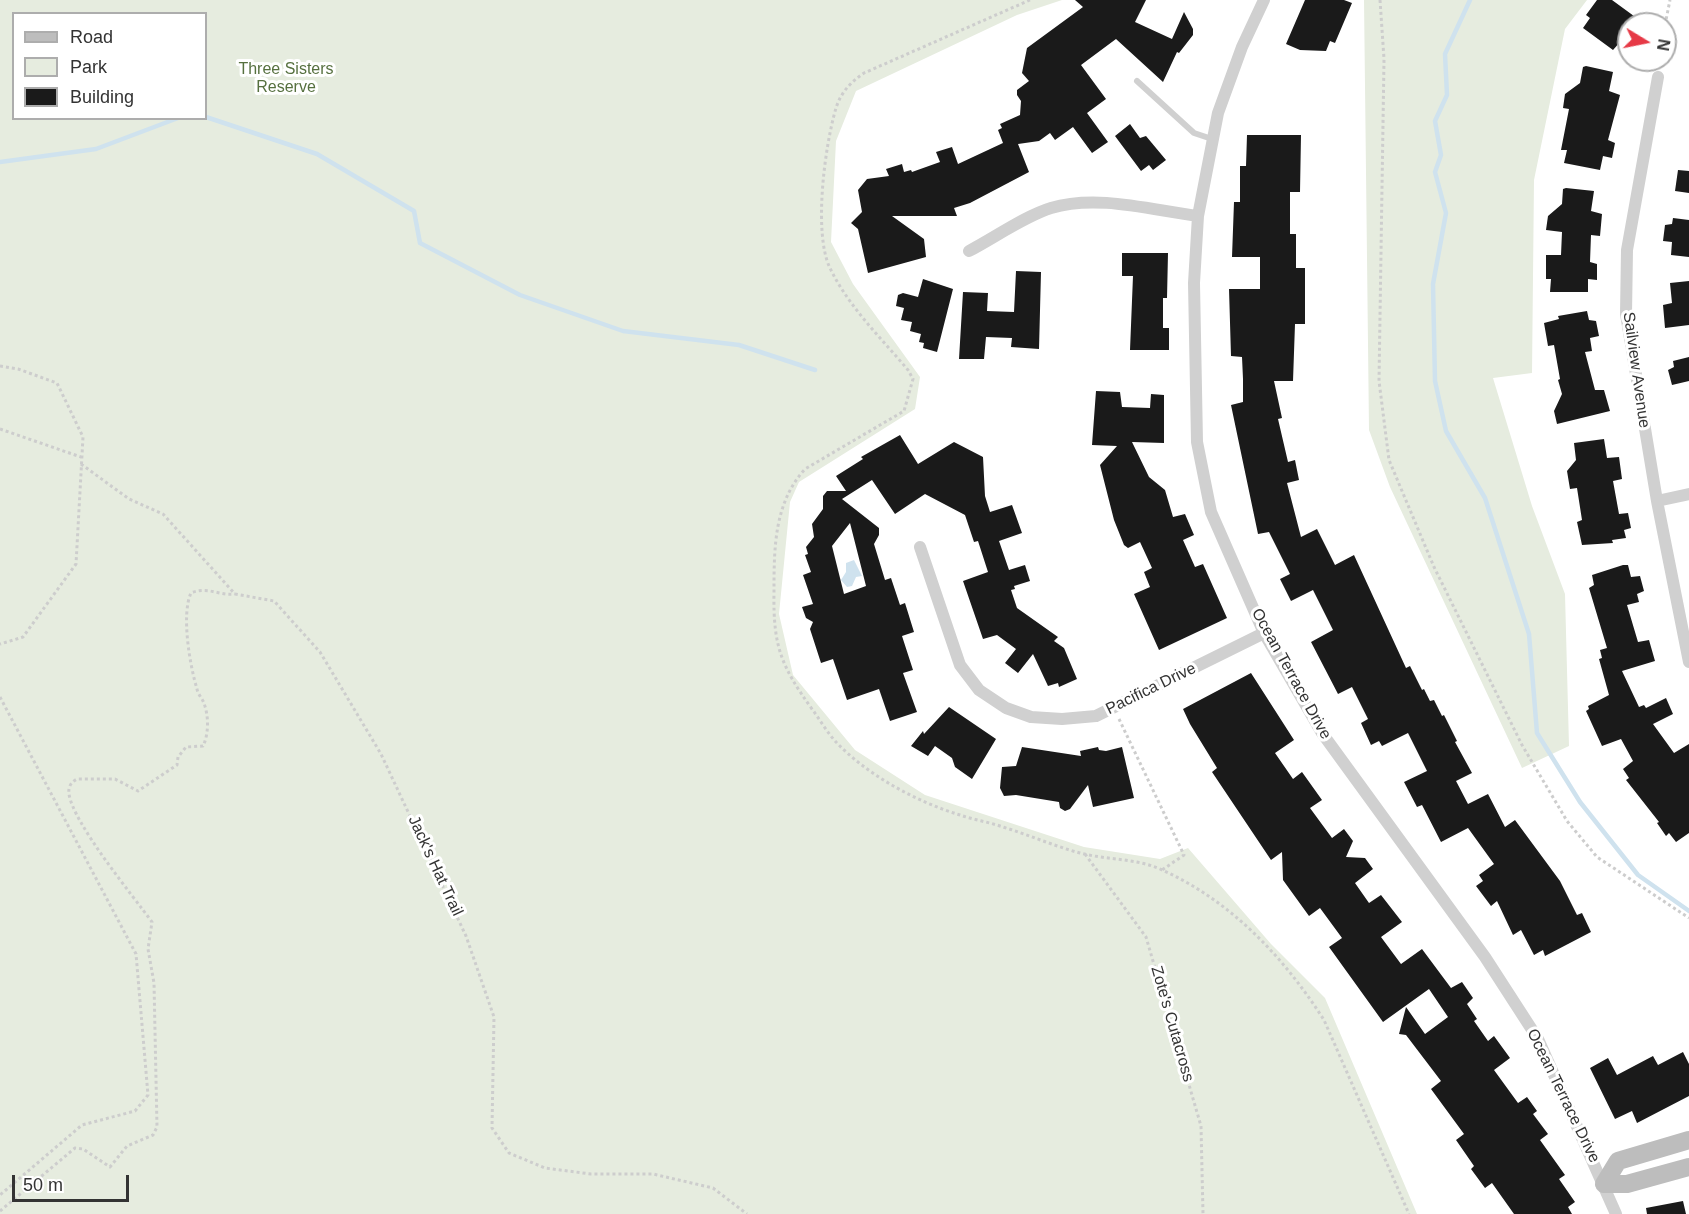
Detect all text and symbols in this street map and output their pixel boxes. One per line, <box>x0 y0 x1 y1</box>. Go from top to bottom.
legend <box>12 12 207 120</box>
north arrow <box>1617 12 1677 72</box>
text: Road <box>70 27 113 47</box>
text: N <box>1654 38 1673 52</box>
text: Park <box>70 57 107 77</box>
park label: Three Sisters Reserve <box>238 60 334 98</box>
text: Building <box>70 87 134 107</box>
street label: Sailview Avenue <box>1618 311 1654 429</box>
street label: Ocean Terrace Drive <box>1247 605 1335 743</box>
street label: Pacifica Drive <box>1103 659 1199 719</box>
street label: Jack's Hat Trail <box>403 813 467 919</box>
street label: Zote's Cutacross <box>1146 964 1198 1084</box>
street label: Ocean Terrace Drive <box>1522 1026 1604 1166</box>
scale bar <box>15 1163 132 1201</box>
text: 50 m <box>23 1175 63 1195</box>

